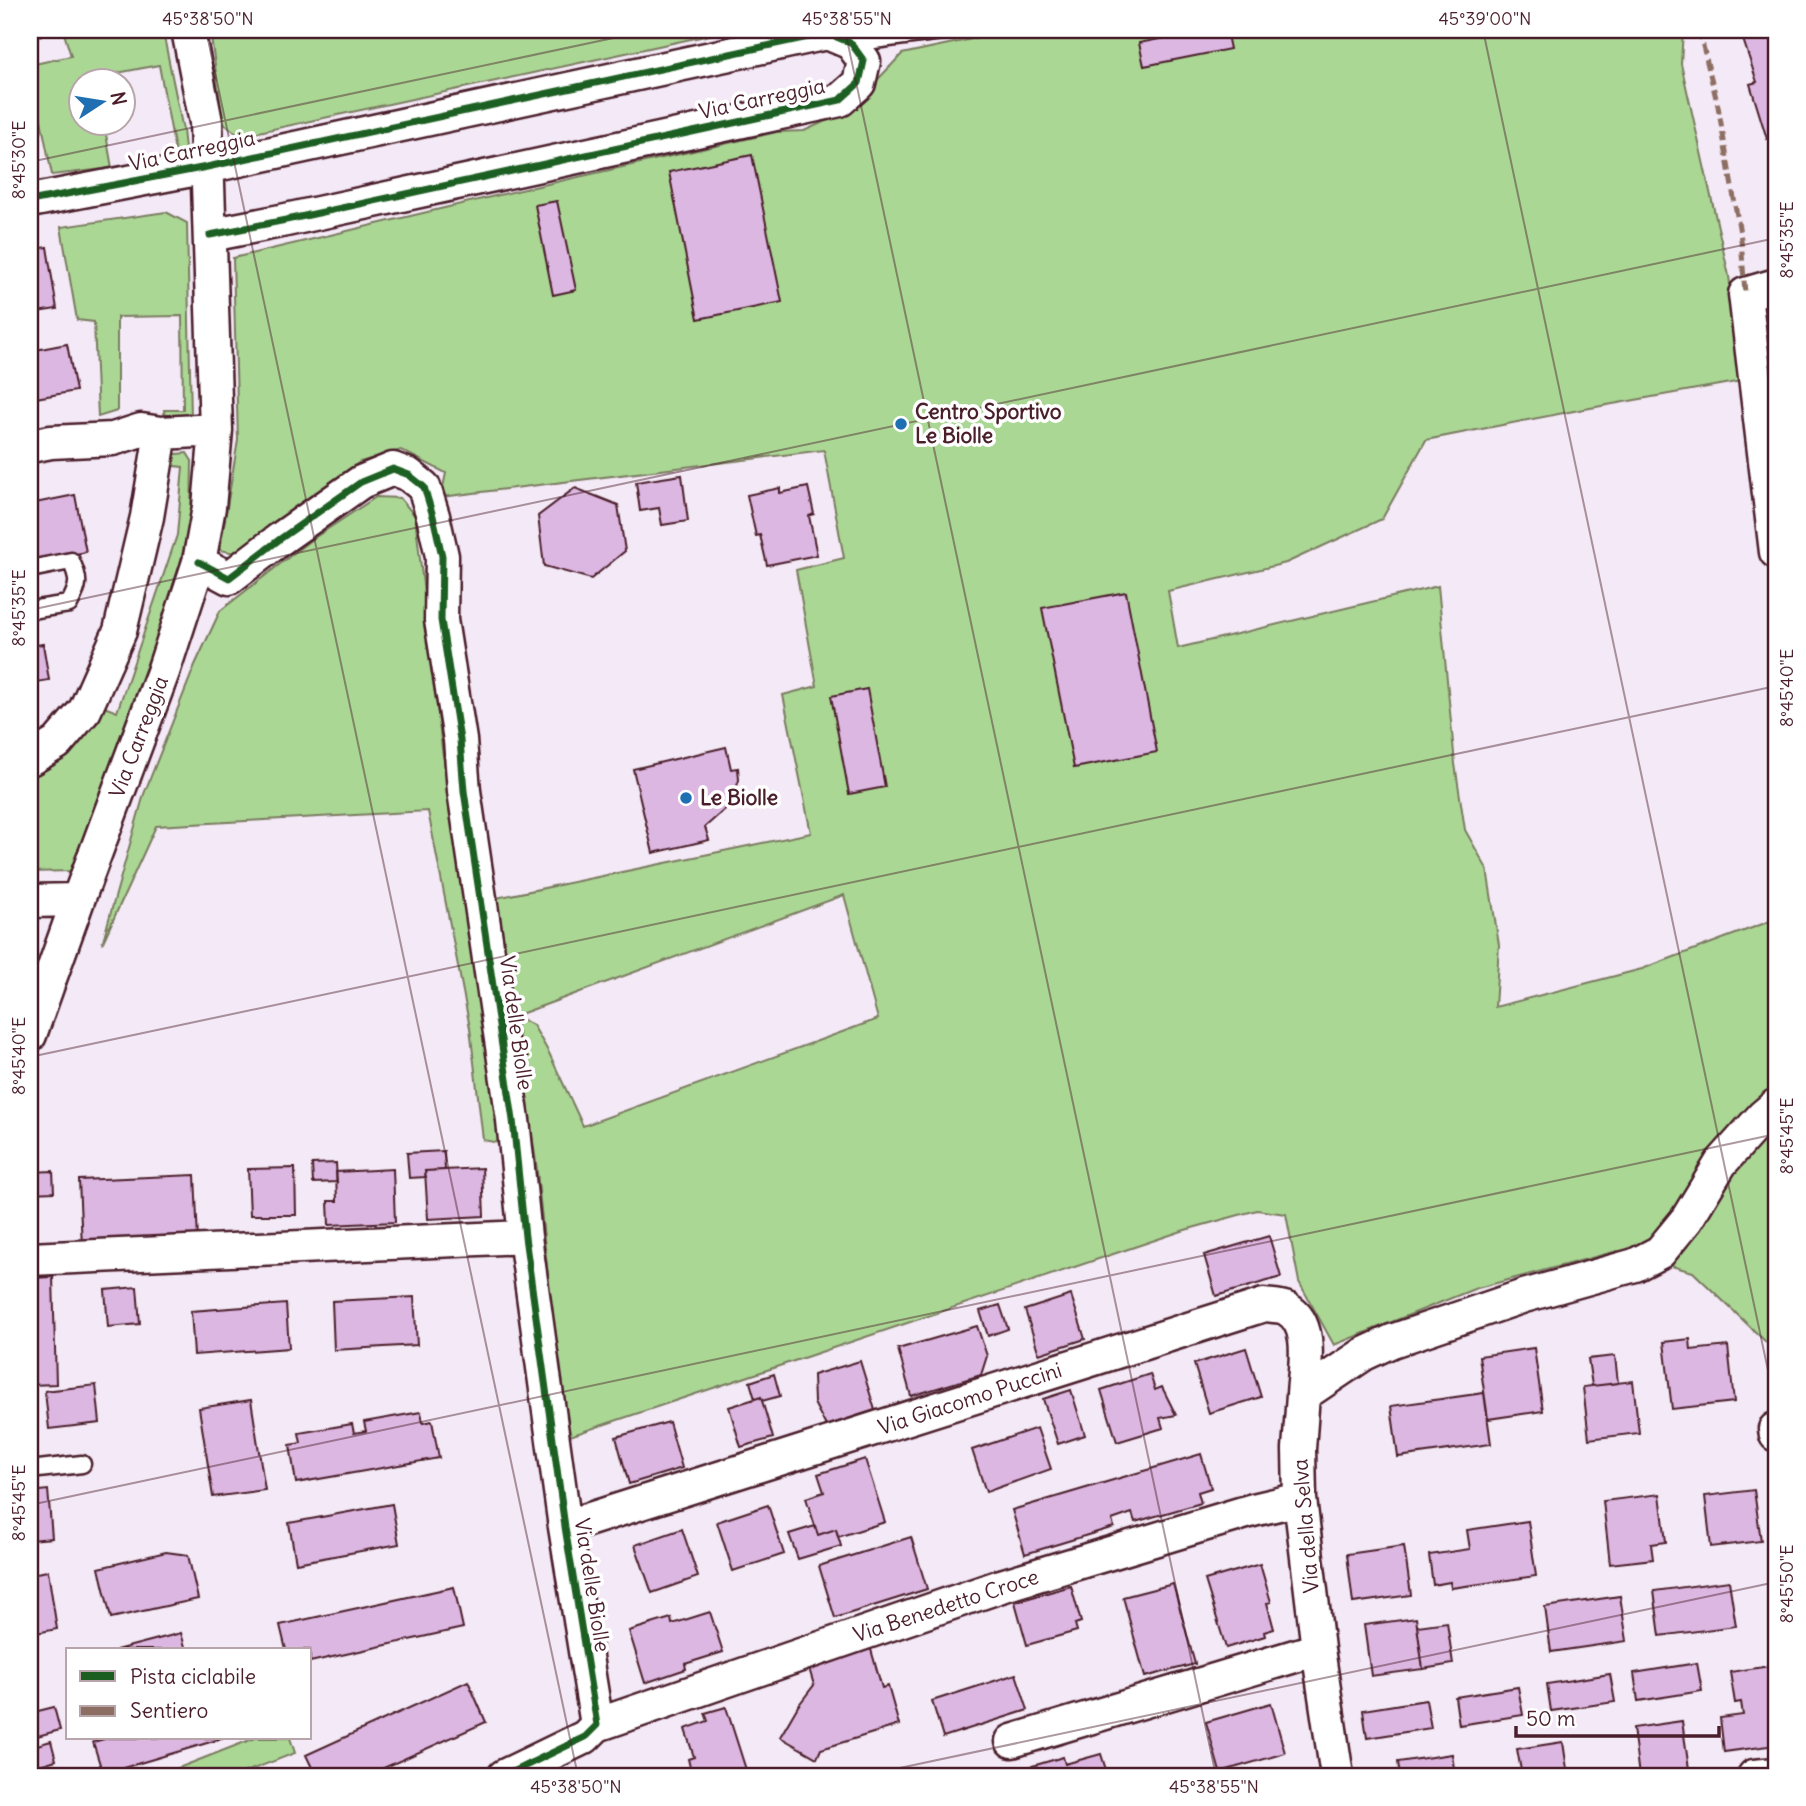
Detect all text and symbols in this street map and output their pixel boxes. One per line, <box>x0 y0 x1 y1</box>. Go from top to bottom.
text: 45°38'50"N <box>162 7 254 30</box>
text: 45°38'55"N <box>802 7 892 30</box>
text: 45°39'00"N <box>1438 7 1532 30</box>
north arrow <box>66 66 136 136</box>
street label: Via Carreggia <box>696 72 828 125</box>
text: N <box>106 90 132 107</box>
text: 8°45'30"E <box>7 121 30 199</box>
street label: Via Carreggia <box>126 124 258 177</box>
text: 8°45'35"E <box>1775 201 1798 279</box>
place label: Centro Sportivo Le Biolle <box>915 398 1062 449</box>
marker: Centro Sportivo Le Biolle <box>893 416 909 432</box>
text: 8°45'35"E <box>7 569 30 647</box>
text: 8°45'40"E <box>1775 649 1798 727</box>
street label: Via Carreggia <box>103 672 174 802</box>
place label: Le Biolle <box>700 784 778 811</box>
marker: Le Biolle <box>678 790 694 806</box>
street label: Via delle Biolle <box>494 954 539 1092</box>
text: 8°45'40"E <box>7 1017 30 1095</box>
text: 8°45'45"E <box>1775 1097 1798 1175</box>
street label: Via Giacomo Puccini <box>875 1356 1065 1441</box>
street label: Via della Selva <box>1286 1458 1325 1594</box>
text: 8°45'45"E <box>7 1464 30 1542</box>
street label: Via delle Biolle <box>569 1516 616 1654</box>
text: 8°45'50"E <box>1775 1544 1798 1624</box>
street label: Via Benedetto Croce <box>850 1563 1042 1648</box>
legend <box>66 1648 312 1740</box>
text: Pista ciclabile <box>130 1663 256 1690</box>
scale bar <box>1516 1694 1718 1738</box>
text: Sentiero <box>130 1697 208 1724</box>
text: 50 m <box>1526 1705 1575 1732</box>
text: 45°38'50"N <box>530 1775 622 1798</box>
text: 45°38'55"N <box>1169 1775 1259 1798</box>

